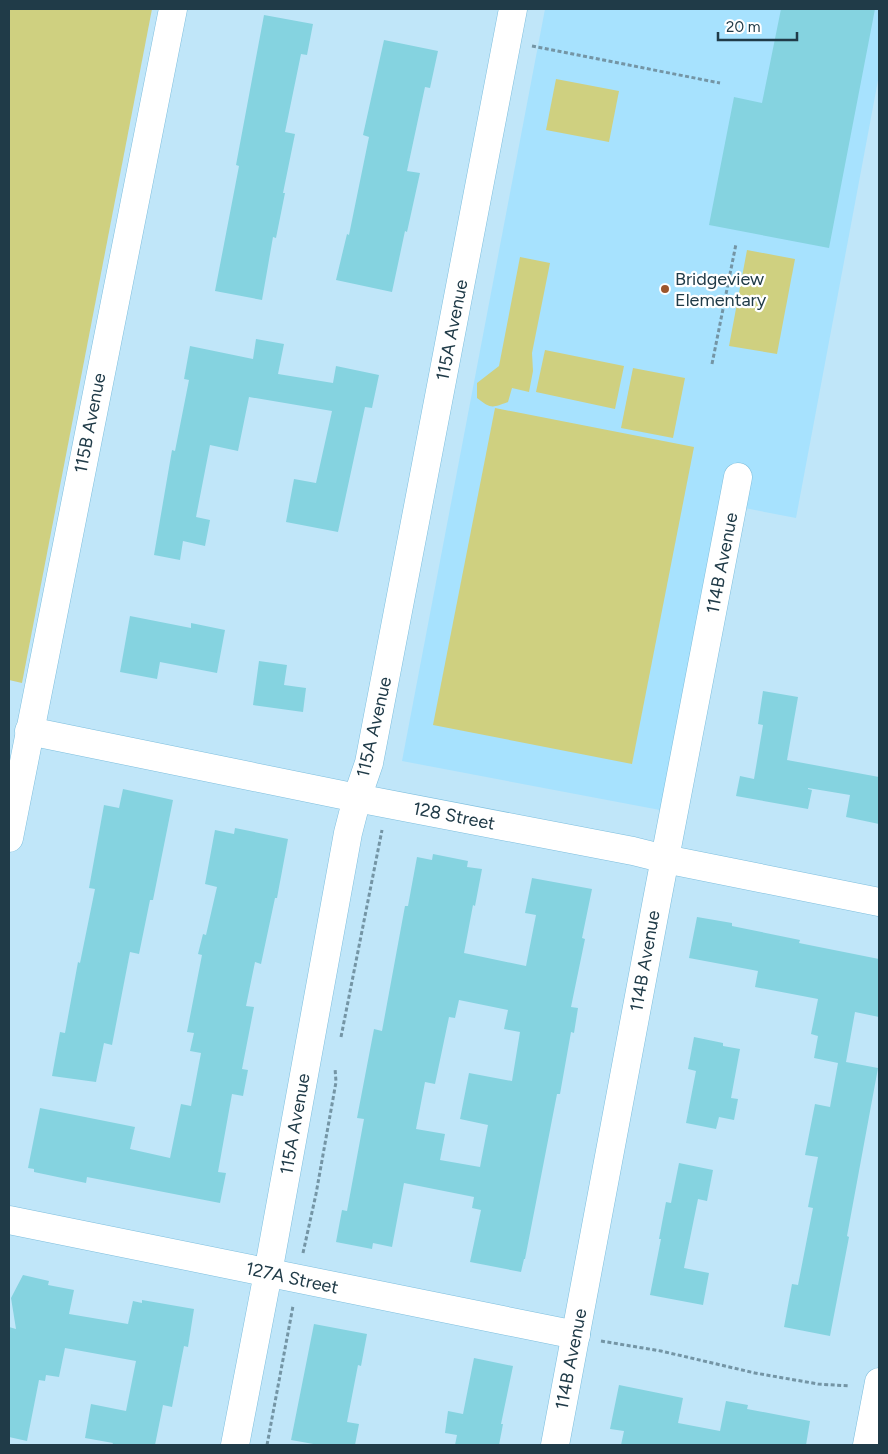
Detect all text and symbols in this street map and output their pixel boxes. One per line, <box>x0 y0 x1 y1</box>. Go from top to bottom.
scale bar <box>718 10 797 42</box>
text: 20 m <box>726 18 760 36</box>
place label: Bridgeview Elementary <box>675 268 767 311</box>
street label: 115A Avenue <box>431 277 473 383</box>
marker: Bridgeview Elementary <box>659 283 671 295</box>
street label: 115B Avenue <box>70 371 111 475</box>
street label: 114B Avenue <box>701 510 743 615</box>
street label: 115A Avenue <box>352 674 396 780</box>
street label: 128 Street <box>411 797 497 835</box>
street label: 114B Avenue <box>625 909 665 1013</box>
street label: 115A Avenue <box>275 1071 315 1176</box>
street label: 127A Street <box>244 1257 341 1299</box>
street label: 114B Avenue <box>550 1306 592 1411</box>

